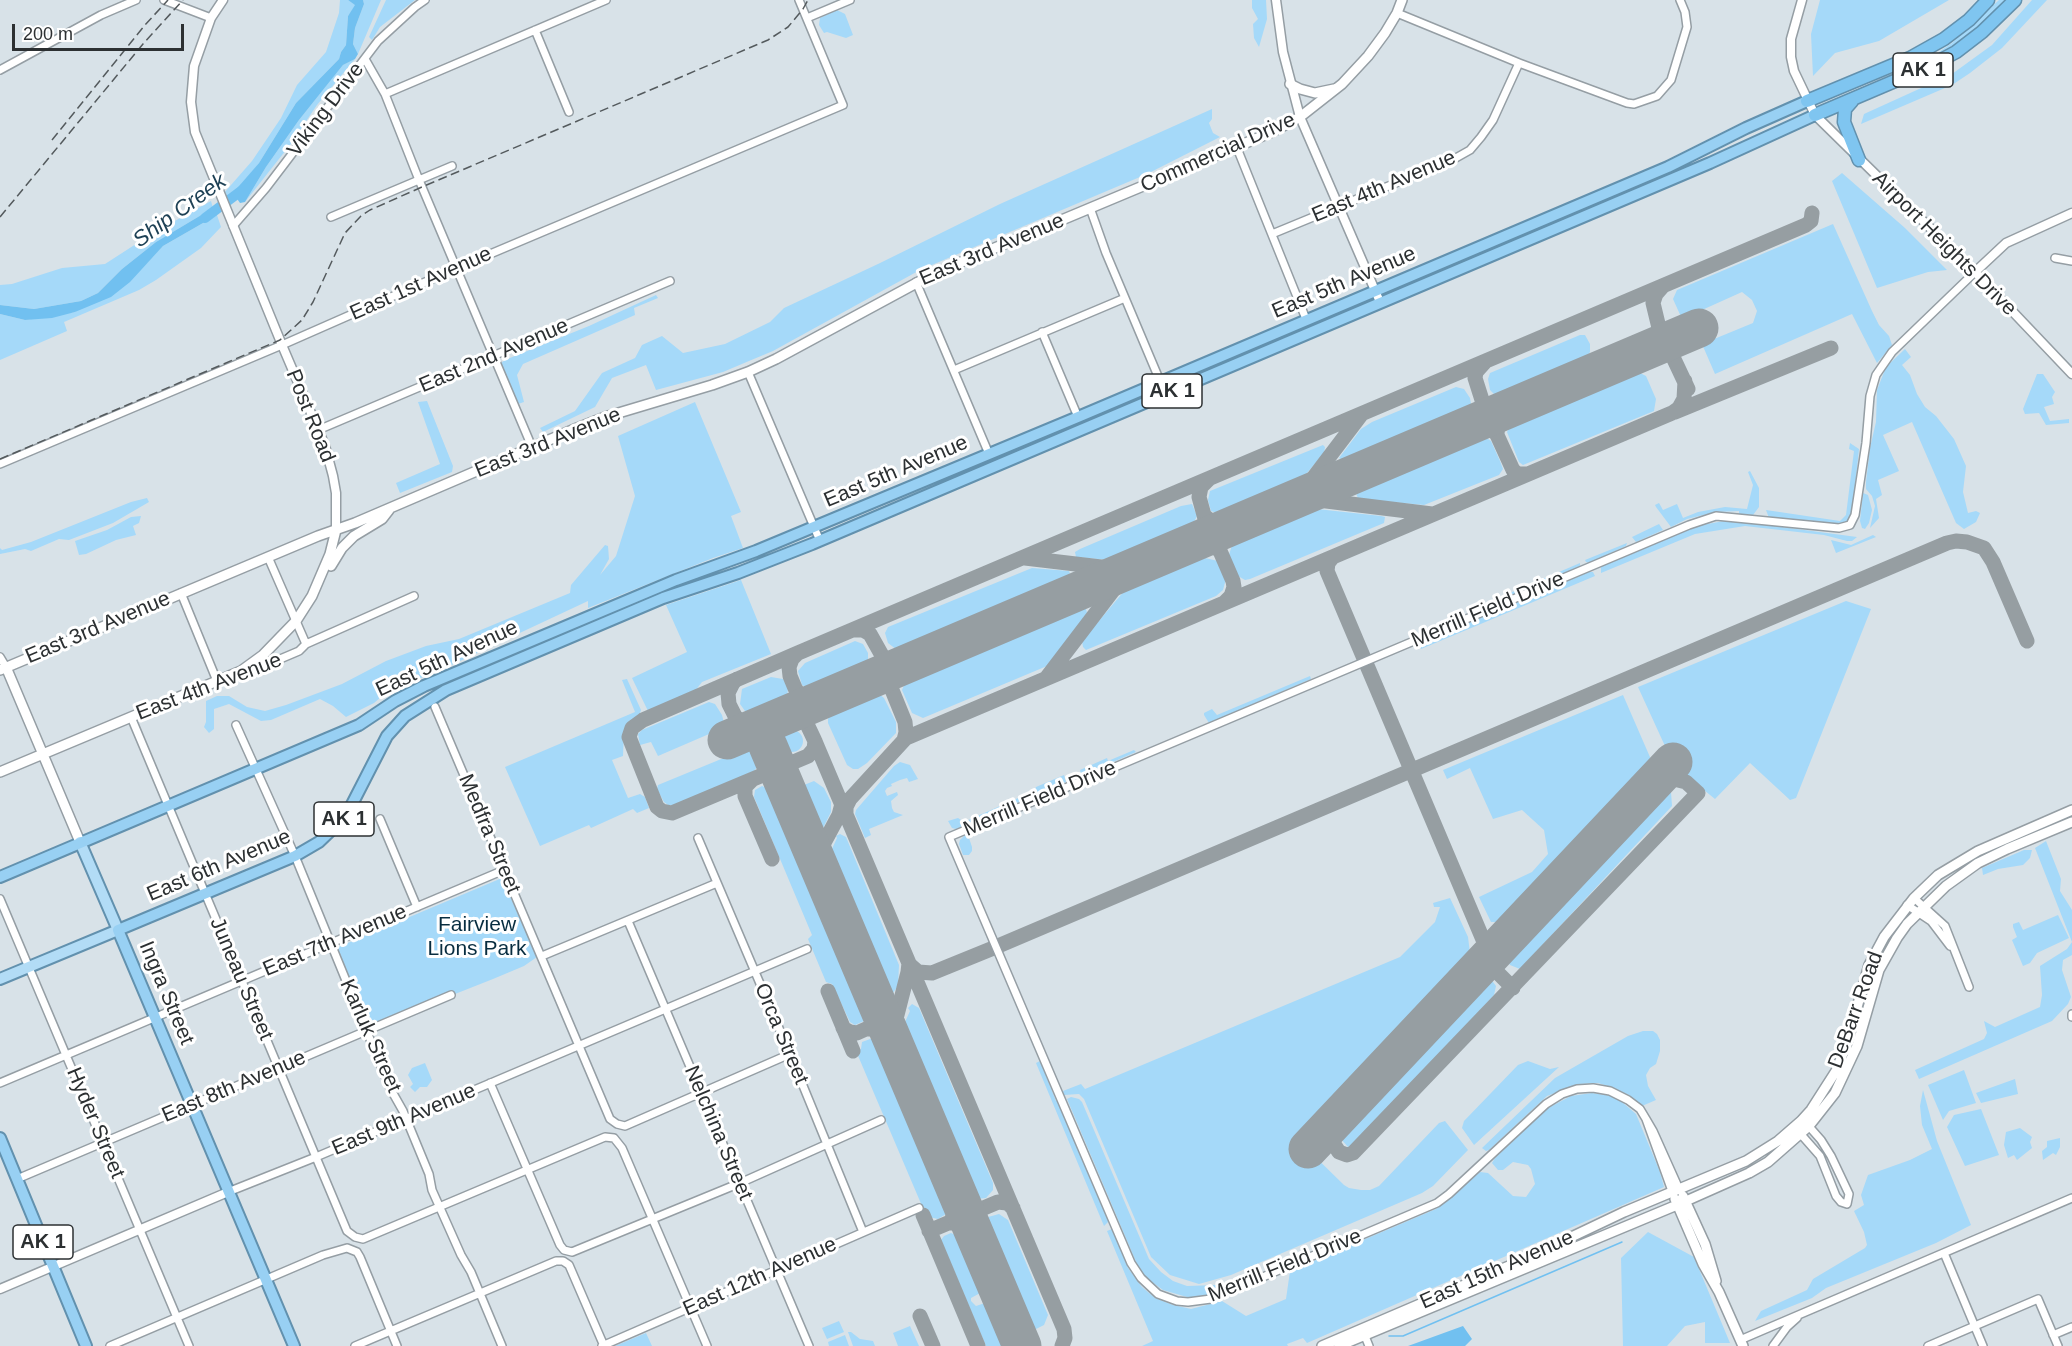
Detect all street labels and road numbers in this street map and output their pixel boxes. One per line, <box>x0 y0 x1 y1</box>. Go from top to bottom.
road number: AK 1 <box>1893 53 1953 87</box>
street label: Viking Drive <box>282 58 370 162</box>
street label: Commercial Drive <box>1137 108 1299 198</box>
street label: East 4th Avenue <box>1308 145 1460 229</box>
street label: Airport Heights Drive <box>1867 167 2021 321</box>
street label: East 3rd Avenue <box>916 208 1068 292</box>
street label: East 1st Avenue <box>346 241 496 327</box>
street label: East 5th Avenue <box>1268 241 1420 325</box>
street label: East 2nd Avenue <box>416 313 572 399</box>
street label: Post Road <box>280 366 340 466</box>
road number: AK 1 <box>1142 374 1202 408</box>
street label: East 3rd Avenue <box>471 402 625 484</box>
street label: East 5th Avenue <box>820 430 972 514</box>
street label: Merrill Field Drive <box>1408 566 1568 654</box>
street label: East 3rd Avenue <box>22 586 174 670</box>
street label: East 5th Avenue <box>372 615 522 703</box>
street label: East 4th Avenue <box>133 648 285 726</box>
street label: Merrill Field Drive <box>960 755 1120 843</box>
street label: Medfra Street <box>453 771 525 897</box>
road number: AK 1 <box>314 802 374 836</box>
street label: East 6th Avenue <box>143 824 295 908</box>
street label: East 7th Avenue <box>259 899 411 983</box>
street label: Juneau Street <box>204 914 278 1044</box>
street label: Ingra Street <box>133 938 199 1048</box>
street label: DeBarr Road <box>1823 948 1889 1072</box>
street label: Karluk Street <box>334 975 406 1097</box>
street label: Orca Street <box>748 980 814 1088</box>
street label: East 8th Avenue <box>158 1045 310 1129</box>
street label: Nelchina Street <box>678 1062 758 1204</box>
street label: Hyder Street <box>60 1064 130 1182</box>
street label: East 9th Avenue <box>328 1078 480 1162</box>
street label: Merrill Field Drive <box>1205 1224 1365 1308</box>
road number: AK 1 <box>13 1225 73 1259</box>
street label: East 15th Avenue <box>1416 1225 1578 1315</box>
street label: East 12th Avenue <box>679 1232 841 1322</box>

